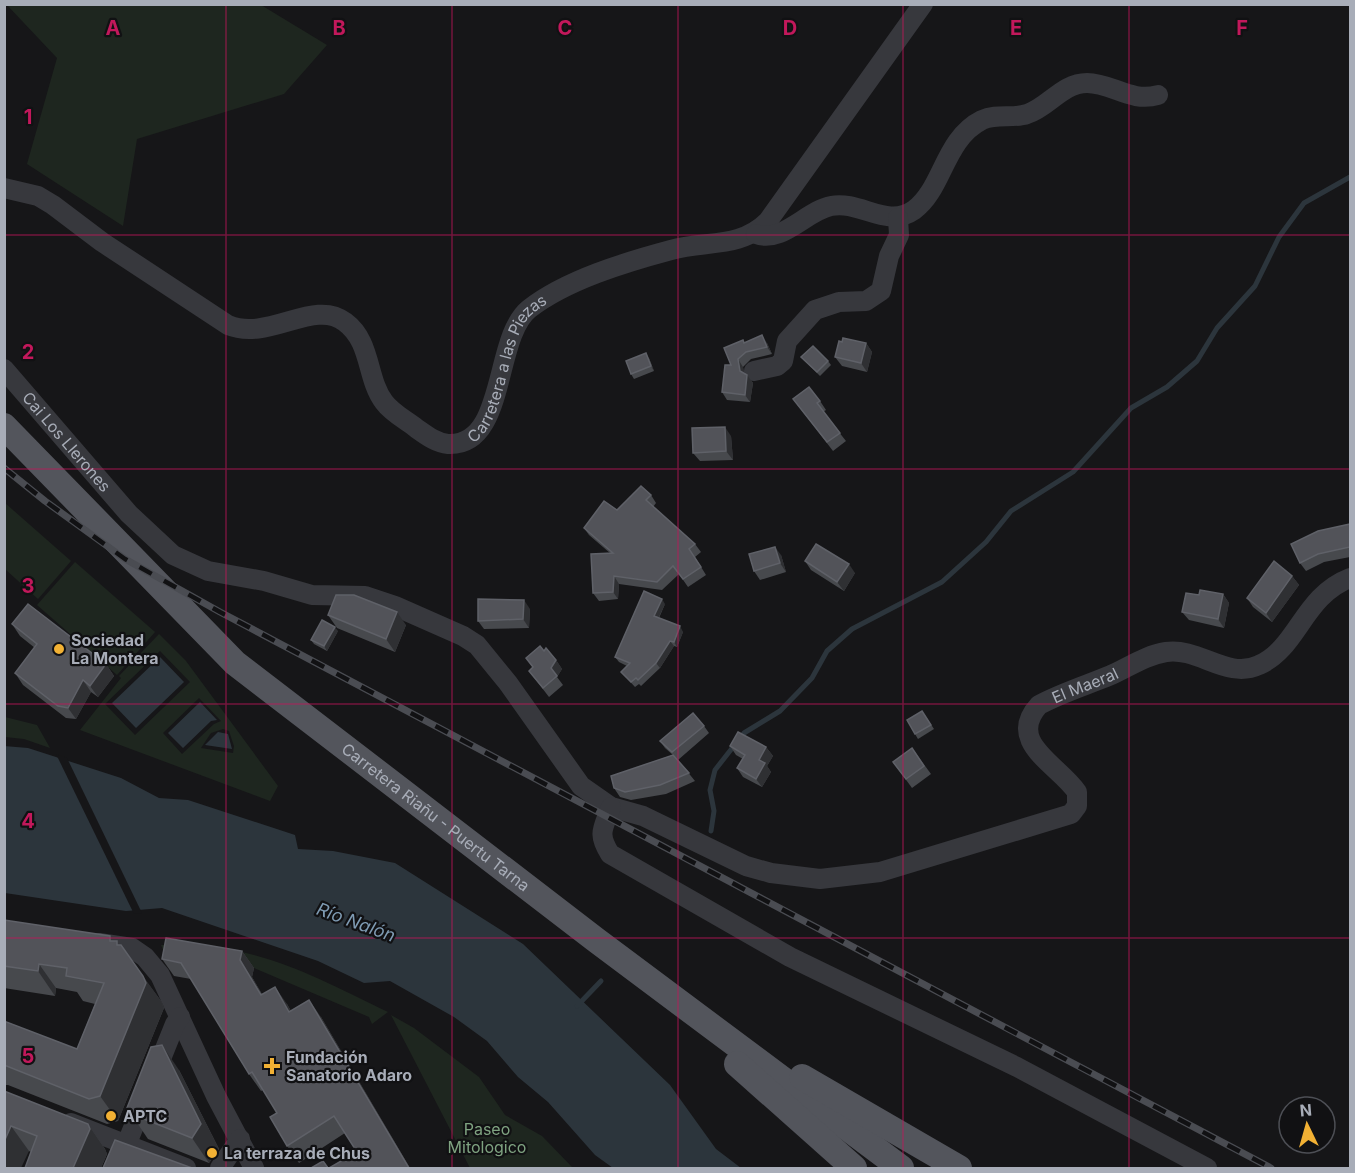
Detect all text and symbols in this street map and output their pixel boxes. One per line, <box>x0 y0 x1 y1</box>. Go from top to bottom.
text: A <box>106 16 121 40</box>
text: B <box>332 16 346 40</box>
text: C <box>558 16 572 40</box>
text: D <box>783 16 797 40</box>
text: E <box>1010 16 1022 40</box>
text: F <box>1236 16 1248 40</box>
text: 1 <box>24 105 32 129</box>
street label: Carretera a las Piezas <box>463 290 550 447</box>
text: 2 <box>22 340 34 364</box>
street label: Cai Los Llerones <box>18 388 115 496</box>
text: 3 <box>22 574 34 598</box>
place label: Sociedad La Montera <box>71 630 159 668</box>
marker: Sociedad La Montera <box>52 642 66 656</box>
street label: El Maeral <box>1049 663 1121 707</box>
street label: Carretera Riañu - Puertu Tarna <box>338 739 534 896</box>
text: 4 <box>21 809 35 833</box>
water label: Río Nalón <box>314 898 398 946</box>
text: 5 <box>22 1044 34 1068</box>
place label: Fundación Sanatorio Adaro <box>286 1047 412 1085</box>
marker: Fundación Sanatorio Adaro <box>263 1057 281 1075</box>
north arrow <box>1277 1095 1337 1155</box>
text: N <box>1299 1100 1313 1121</box>
place label: APTC <box>123 1106 167 1126</box>
marker: APTC <box>104 1109 118 1123</box>
park label: Paseo Mitologico <box>448 1119 526 1157</box>
place label: La terraza de Chus <box>224 1143 370 1163</box>
marker: La terraza de Chus <box>205 1146 219 1160</box>

